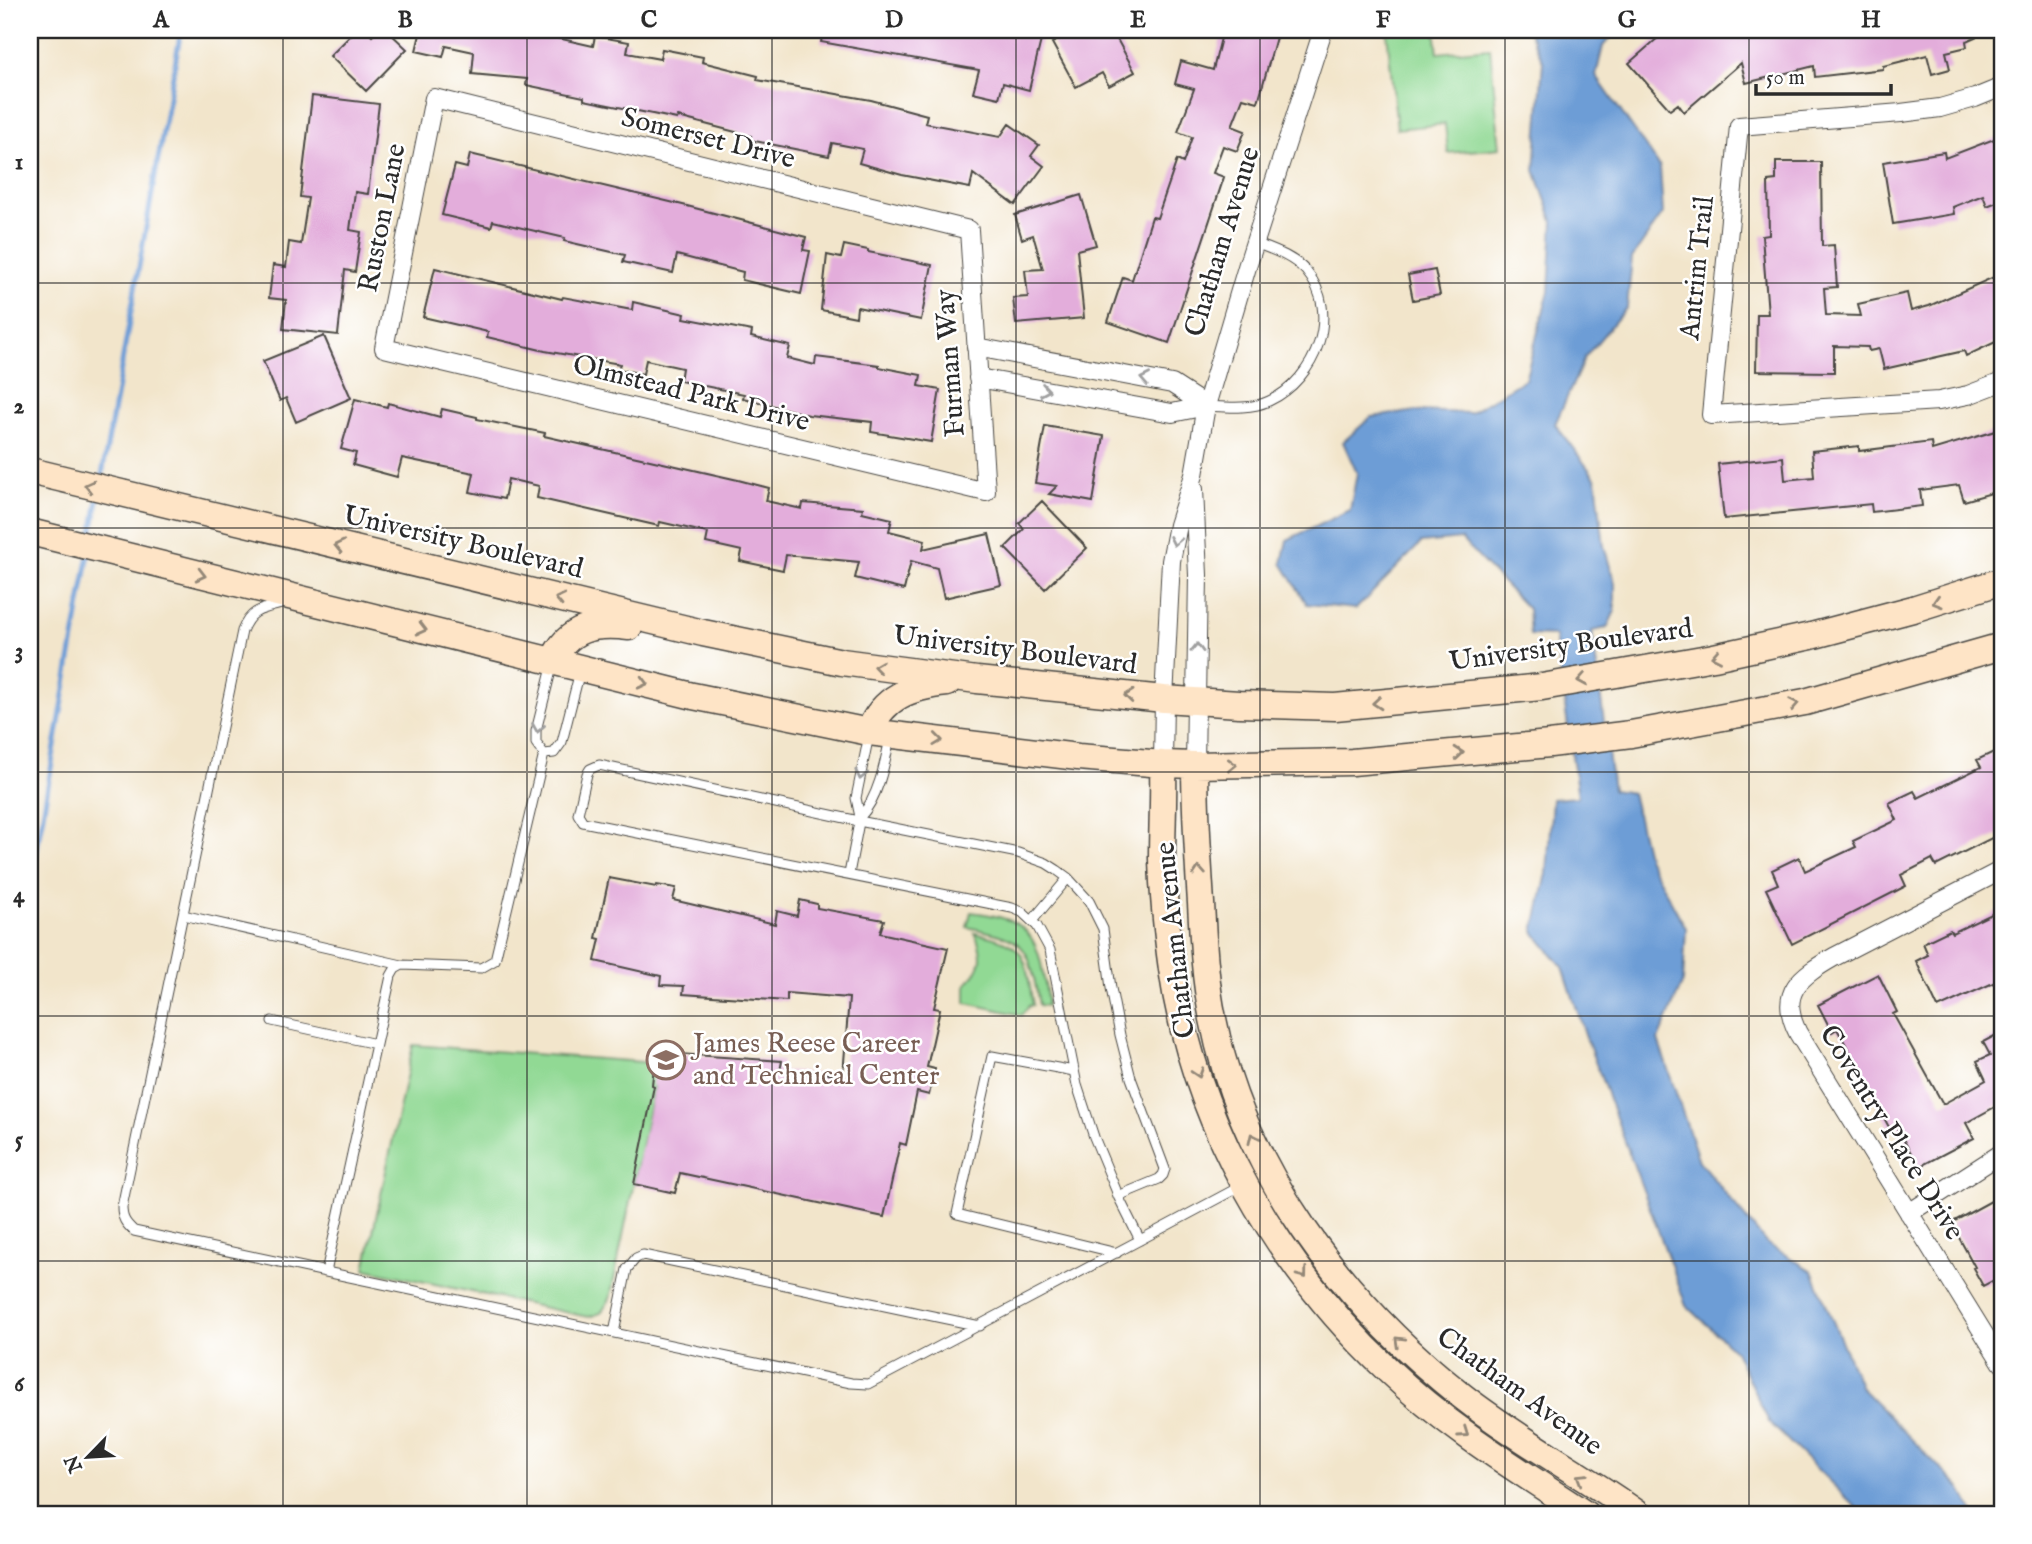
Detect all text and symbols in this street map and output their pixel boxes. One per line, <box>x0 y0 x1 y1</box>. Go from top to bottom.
text: A <box>152 6 170 35</box>
text: B <box>397 6 413 35</box>
text: C <box>641 6 658 35</box>
text: D <box>885 6 903 35</box>
text: E <box>1130 6 1146 35</box>
text: F <box>1376 6 1391 35</box>
text: G <box>1618 6 1637 35</box>
text: H <box>1861 6 1881 35</box>
scale bar <box>1756 52 1890 96</box>
text: 50 m <box>1766 65 1805 92</box>
street label: Somerset Drive <box>618 101 799 178</box>
street label: Ruston Lane <box>351 140 415 295</box>
street label: Chatham Avenue <box>1177 143 1269 341</box>
text: 1 <box>15 148 23 177</box>
street label: Antrim Trail <box>1673 194 1723 343</box>
street label: Furman Way <box>928 288 974 438</box>
street label: Olmstead Park Drive <box>569 348 813 440</box>
one-way arrow <box>1139 372 1151 387</box>
one-way arrow <box>1039 382 1051 397</box>
text: 2 <box>14 392 25 421</box>
one-way arrow <box>83 480 95 494</box>
street label: University Boulevard <box>339 498 587 588</box>
one-way arrow <box>1168 535 1183 546</box>
one-way arrow <box>333 540 345 554</box>
one-way arrow <box>195 566 207 581</box>
one-way arrow <box>554 593 566 607</box>
one-way arrow <box>1931 593 1943 608</box>
street label: University Boulevard <box>1447 612 1695 680</box>
street label: University Boulevard <box>891 619 1139 683</box>
one-way arrow <box>416 621 428 635</box>
text: 3 <box>15 637 23 666</box>
one-way arrow <box>1189 642 1205 653</box>
one-way arrow <box>1710 648 1722 663</box>
one-way arrow <box>873 659 884 674</box>
one-way arrow <box>1576 672 1588 687</box>
one-way arrow <box>637 675 649 689</box>
one-way arrow <box>1123 688 1134 703</box>
one-way arrow <box>1371 695 1382 710</box>
one-way arrow <box>1788 698 1800 713</box>
one-way arrow <box>531 722 546 734</box>
one-way arrow <box>932 733 944 748</box>
one-way arrow <box>1453 746 1464 761</box>
one-way arrow <box>1227 757 1237 773</box>
one-way arrow <box>855 769 869 781</box>
street label: Chatham Avenue <box>1148 840 1204 1040</box>
one-way arrow <box>1192 866 1207 877</box>
text: 4 <box>13 881 25 910</box>
street label: Coventry Place Drive <box>1811 1019 1971 1247</box>
place label: James Reese Career and Technical Center <box>690 1027 939 1094</box>
school or university icon: James Reese Career and Technical Center <box>645 1039 687 1081</box>
one-way arrow <box>1190 1067 1204 1079</box>
text: 5 <box>15 1126 24 1155</box>
one-way arrow <box>1247 1133 1261 1145</box>
one-way arrow <box>1294 1266 1307 1279</box>
street label: Chatham Avenue <box>1429 1320 1609 1464</box>
one-way arrow <box>1395 1336 1408 1349</box>
text: 6 <box>14 1370 25 1399</box>
north arrow <box>52 1422 122 1492</box>
one-way arrow <box>1456 1425 1469 1437</box>
text: N <box>60 1450 89 1477</box>
one-way arrow <box>1575 1473 1588 1486</box>

